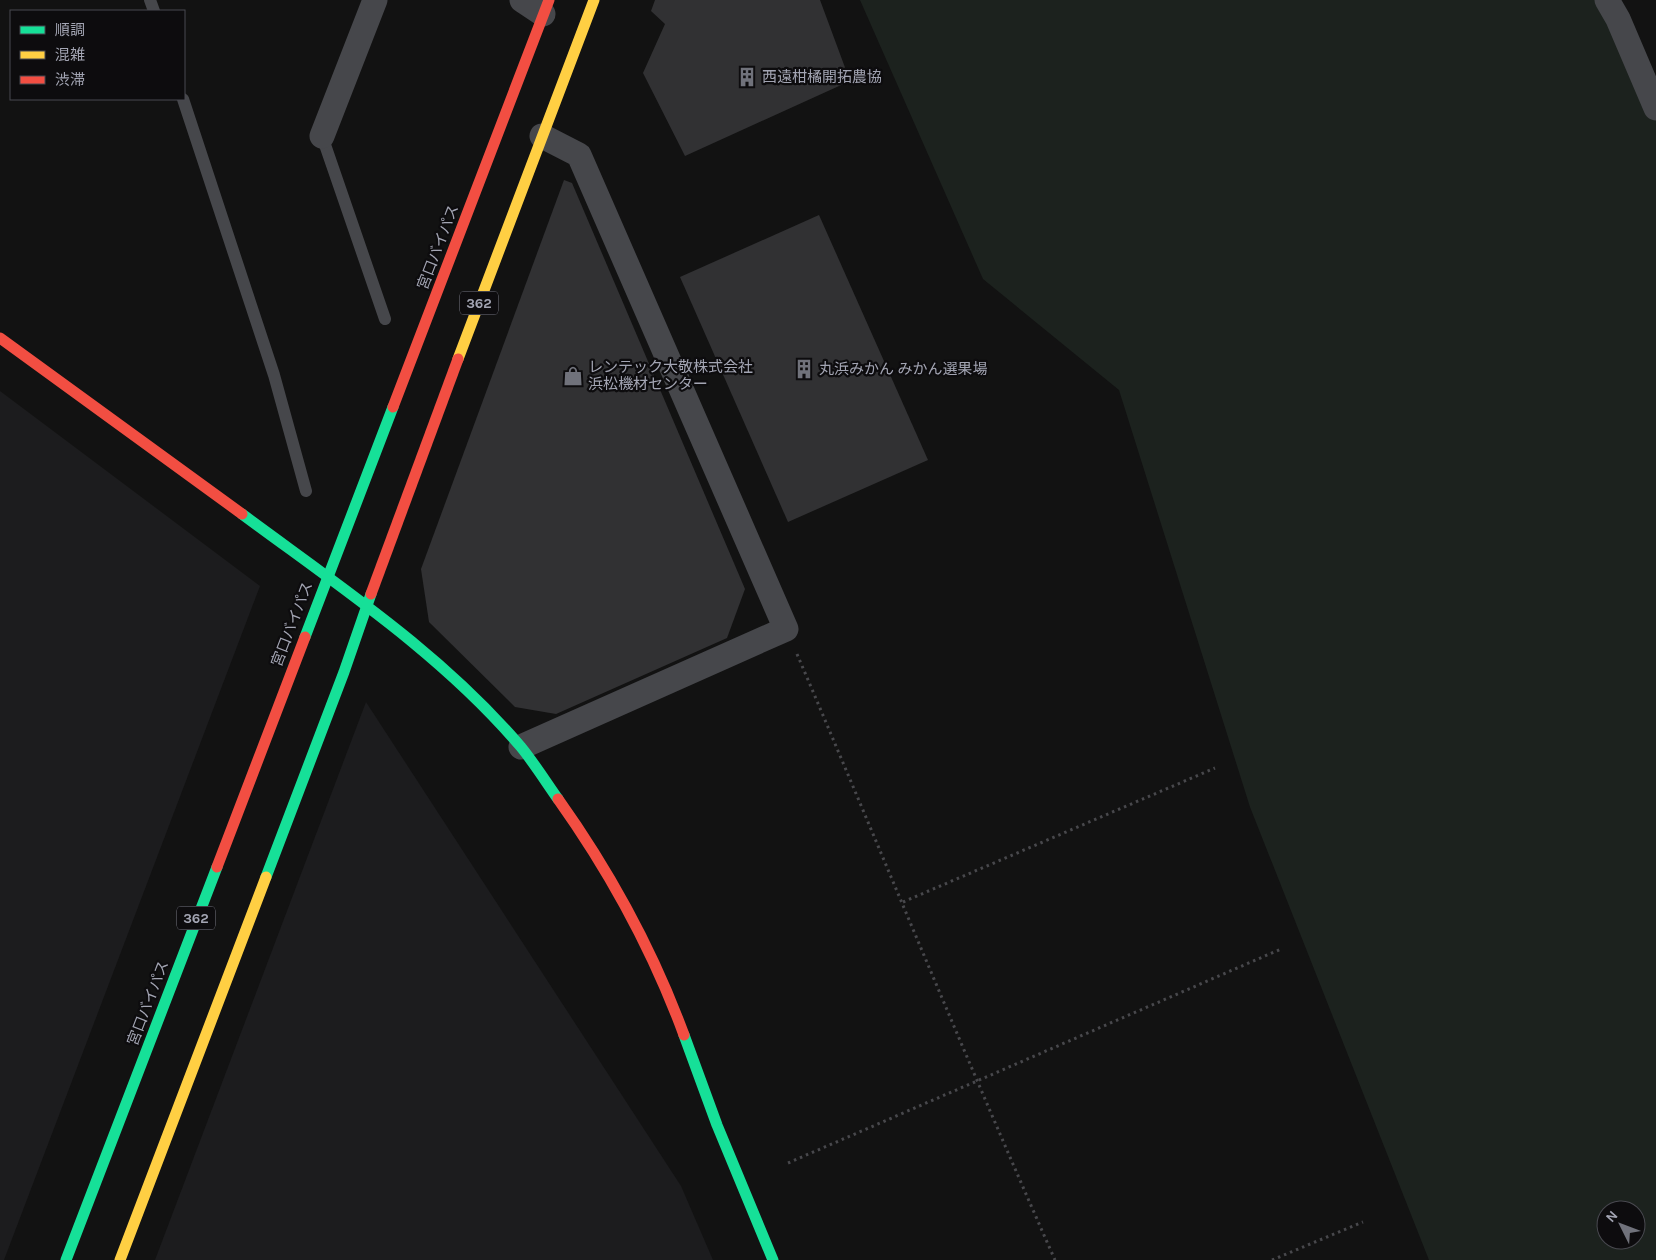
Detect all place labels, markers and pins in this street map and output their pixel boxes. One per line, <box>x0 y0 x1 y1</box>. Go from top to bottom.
building icon: 西遠柑橘開拓農協 <box>736 66 758 88</box>
place label: 西遠柑橘開拓農協 <box>762 68 882 86</box>
place label: レンテック大敬株式会社 浜松機材センター <box>588 358 753 393</box>
building icon: 丸浜みかん みかん選果場 <box>793 358 815 380</box>
place label: 丸浜みかん みかん選果場 <box>819 360 988 378</box>
shop icon: レンテック大敬株式会社 浜松機材センター <box>562 365 584 387</box>

